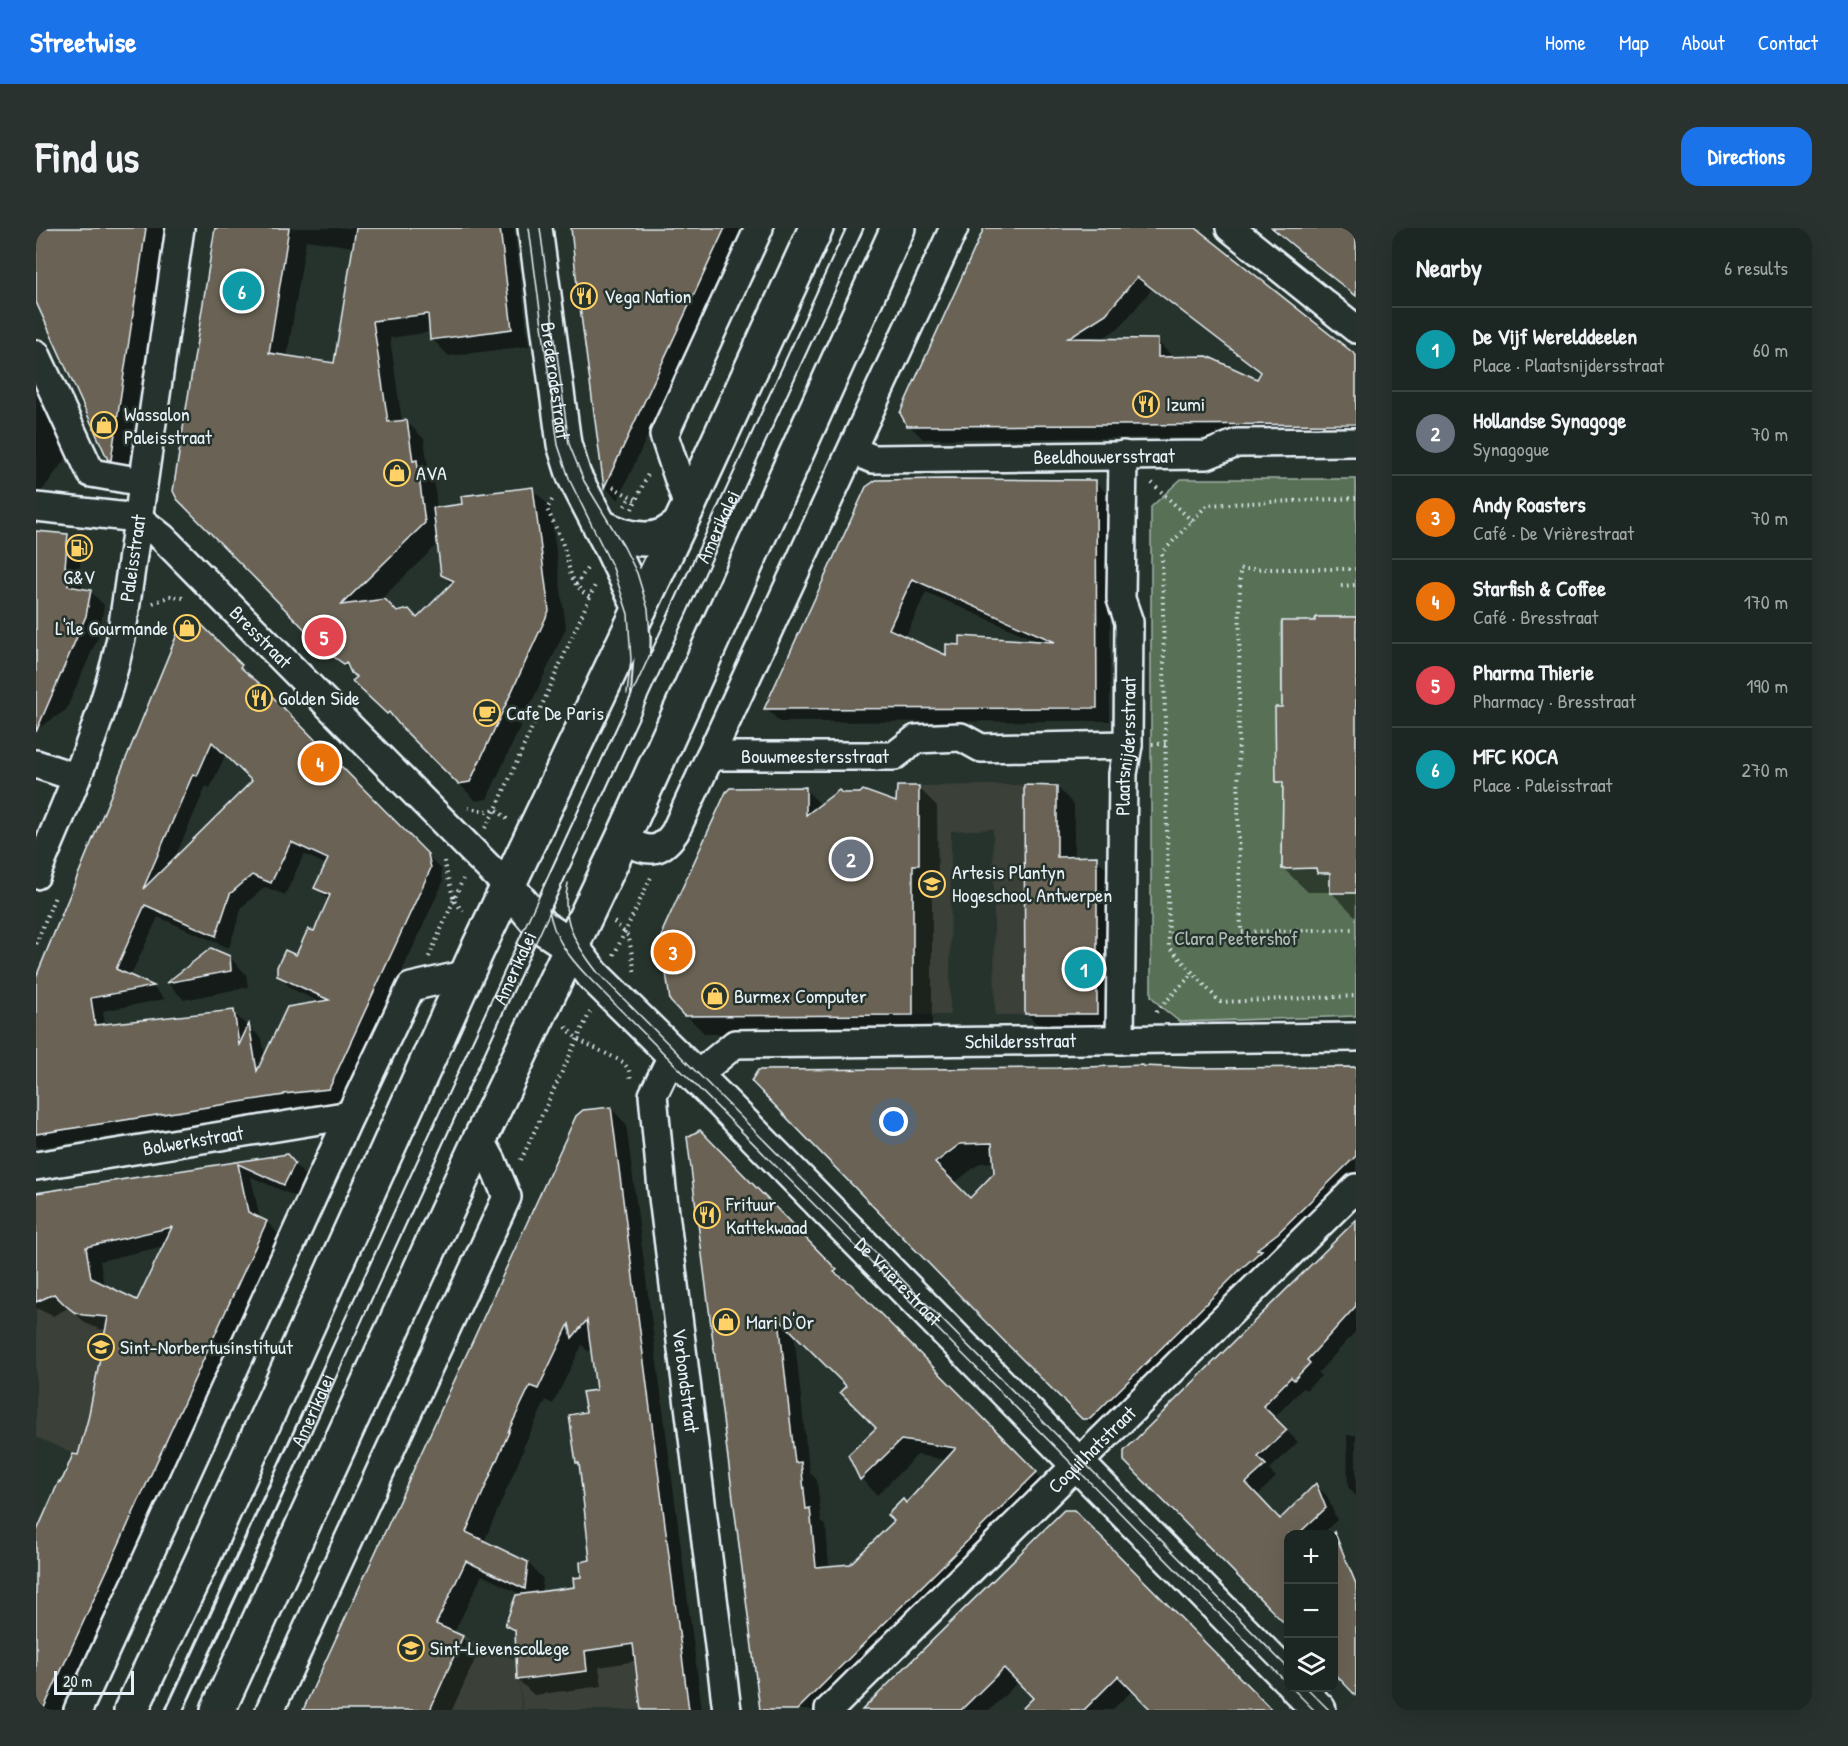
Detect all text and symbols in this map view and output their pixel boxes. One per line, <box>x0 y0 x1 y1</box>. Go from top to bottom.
text: Streetwise <box>30 23 136 61</box>
text: Home <box>1545 28 1586 57</box>
text: Map <box>1619 28 1649 57</box>
text: About <box>1682 28 1725 57</box>
text: Contact <box>1758 28 1818 57</box>
button: Directions <box>1681 127 1812 186</box>
text: Find us <box>36 128 139 185</box>
text: Nearby <box>1416 250 1482 285</box>
text: 6 results <box>1724 254 1788 281</box>
pin: 6 <box>222 268 262 314</box>
restaurant icon: Vega Nation <box>569 281 599 311</box>
place label: Vega Nation <box>604 282 691 309</box>
street label: Brederodestraat <box>535 320 577 442</box>
text: De Vijf Werelddeelen <box>1473 321 1637 351</box>
text: 1 <box>1432 336 1439 363</box>
text: 60 m <box>1753 336 1788 363</box>
text: Place · Plaatsnijdersstraat <box>1473 351 1664 378</box>
restaurant icon: Izumi <box>1131 389 1161 419</box>
place label: Izumi <box>1166 390 1205 417</box>
place label: Wassalon Paleisstraat <box>124 400 213 450</box>
text: Hollandse Synagoge <box>1473 405 1626 435</box>
shop icon: Wassalon Paleisstraat <box>89 410 119 440</box>
text: 2 <box>1431 420 1440 447</box>
text: 70 m <box>1751 420 1788 447</box>
text: Synagogue <box>1473 435 1549 462</box>
street label: Beeldhouwersstraat <box>1033 441 1176 470</box>
shop icon: AVA <box>382 458 412 488</box>
place label: AVA <box>416 459 447 486</box>
street label: Amerikalei <box>689 486 746 567</box>
text: Andy Roasters <box>1473 489 1586 519</box>
text: 3 <box>1431 504 1440 531</box>
text: 70 m <box>1751 504 1788 531</box>
street label: Paleisstraat <box>112 511 152 603</box>
text: Café · De Vrièrestraat <box>1473 519 1634 546</box>
fuel station icon: G&V <box>64 533 94 563</box>
place label: G&V <box>63 563 95 590</box>
text: Starfish & Coffee <box>1473 573 1606 603</box>
text: 4 <box>1432 588 1439 615</box>
text: 170 m <box>1744 588 1788 615</box>
street label: Bresstraat <box>224 599 299 675</box>
text: Café · Bresstraat <box>1473 603 1598 630</box>
shop icon: L'île Gourmande <box>172 613 202 643</box>
place label: L'île Gourmande <box>55 614 168 641</box>
pin: 5 <box>304 614 344 660</box>
text: Pharma Thierie <box>1473 657 1594 687</box>
text: 5 <box>1431 672 1440 699</box>
text: 190 m <box>1746 672 1788 699</box>
street label: Plaatsnijdersstraat <box>1109 675 1142 816</box>
restaurant icon: Golden Side <box>244 683 274 713</box>
place label: Golden Side <box>278 684 360 711</box>
text: Pharmacy · Bresstraat <box>1473 687 1636 714</box>
cafe icon: Cafe De Paris <box>472 698 502 728</box>
place label: Cafe De Paris <box>506 699 604 726</box>
pin: 4 <box>300 740 340 786</box>
text: MFC KOCA <box>1473 741 1558 771</box>
street label: Bouwmeestersstraat <box>741 742 890 769</box>
text: 6 <box>1432 756 1439 783</box>
text: 270 m <box>1742 756 1788 783</box>
text: Place · Paleisstraat <box>1473 771 1612 798</box>
pin: 2 <box>832 836 870 882</box>
place label: Artesis Plantyn Hogeschool Antwerpen <box>952 858 1112 908</box>
school or university icon: Artesis Plantyn Hogeschool Antwerpen <box>917 869 947 899</box>
park label: Clara Peetershof <box>1174 924 1298 951</box>
street label: Amerikalei <box>486 927 543 1009</box>
pin: 3 <box>654 930 692 974</box>
pin: 1 <box>1064 946 1104 992</box>
shop icon: Burmex Computer <box>700 981 730 1011</box>
place label: Burmex Computer <box>734 982 867 1009</box>
street label: Schildersstraat <box>965 1026 1077 1054</box>
your location <box>879 1107 908 1136</box>
street label: Bolwerkstraat <box>141 1118 246 1161</box>
place label: Frituur Kattekwaad <box>725 1190 807 1240</box>
restaurant icon: Frituur Kattekwaad <box>692 1200 722 1230</box>
street label: De Vrièrestraat <box>849 1231 949 1332</box>
shop icon: Mari D'Or <box>711 1307 741 1337</box>
place label: Mari D'Or <box>746 1308 814 1335</box>
street label: Verbondstraat <box>666 1327 706 1435</box>
school or university icon: Sint-Norbertusinstituut <box>86 1332 116 1362</box>
place label: Sint-Norbertusinstituut <box>120 1333 294 1360</box>
street label: Amerikalei <box>284 1369 340 1451</box>
street label: Coquilhatstraat <box>1041 1399 1142 1499</box>
map controls <box>1284 1530 1338 1692</box>
button: + <box>1284 1530 1338 1584</box>
button: − <box>1284 1584 1338 1638</box>
school or university icon: Sint-Lievenscollege <box>396 1633 426 1663</box>
place label: Sint-Lievenscollege <box>430 1634 570 1661</box>
button: layers <box>1284 1638 1338 1692</box>
scale bar <box>54 1668 134 1696</box>
text: 20 m <box>63 1670 92 1692</box>

